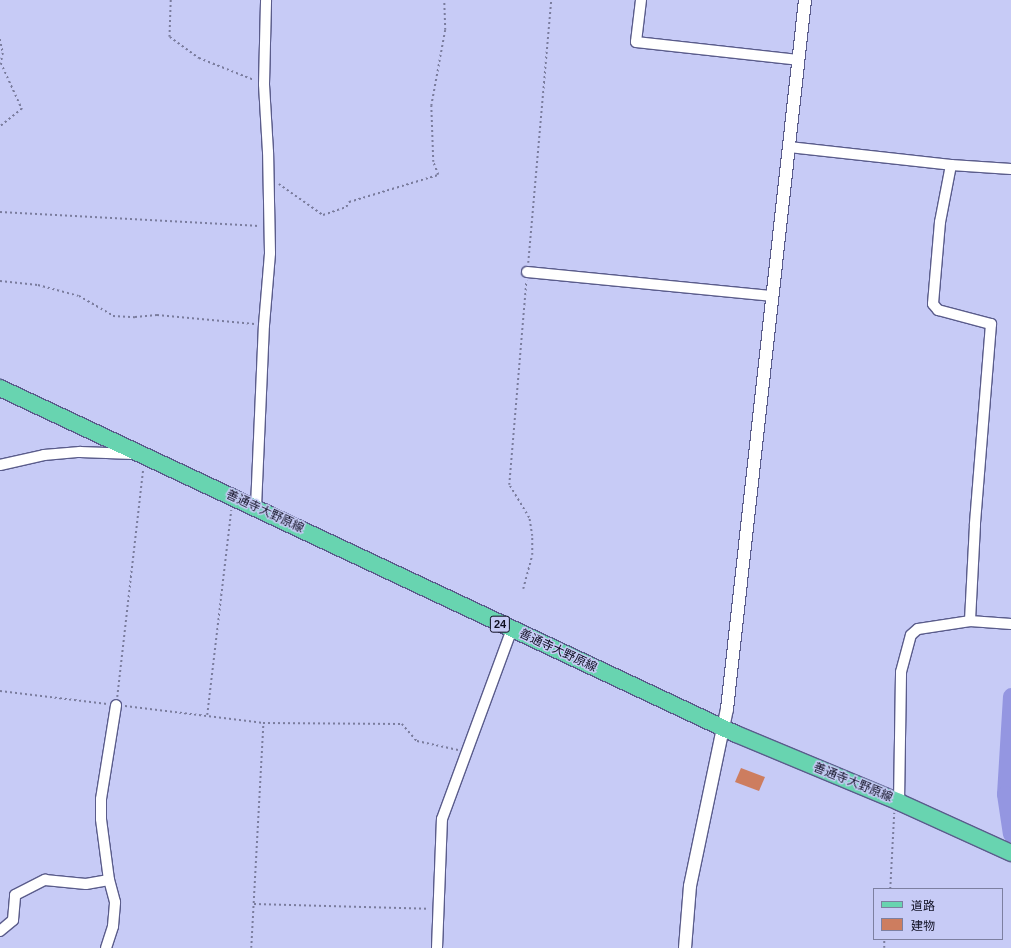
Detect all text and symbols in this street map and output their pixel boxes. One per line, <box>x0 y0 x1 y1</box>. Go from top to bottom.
street label: 善通寺大野原線 <box>224 488 306 536</box>
road number: 24 <box>489 615 511 633</box>
street label: 善通寺大野原線 <box>517 627 599 675</box>
street label: 善通寺大野原線 <box>811 761 895 805</box>
legend <box>873 888 1003 940</box>
text: 道路 <box>911 899 935 913</box>
text: 建物 <box>911 919 935 933</box>

